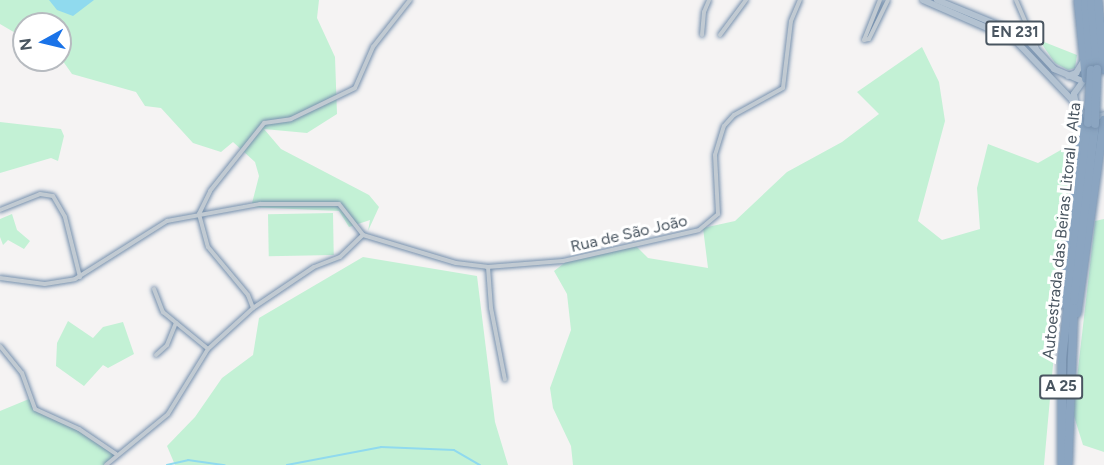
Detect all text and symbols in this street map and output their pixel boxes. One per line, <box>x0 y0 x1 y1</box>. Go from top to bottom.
north arrow <box>12 12 72 72</box>
road number: EN 231 <box>985 21 1045 45</box>
text: N <box>15 37 36 52</box>
street label: Autoestrada das Beiras Litoral e Alta <box>1039 102 1085 360</box>
street label: Rua de São João <box>569 211 689 257</box>
road number: A 25 <box>1038 375 1084 399</box>

